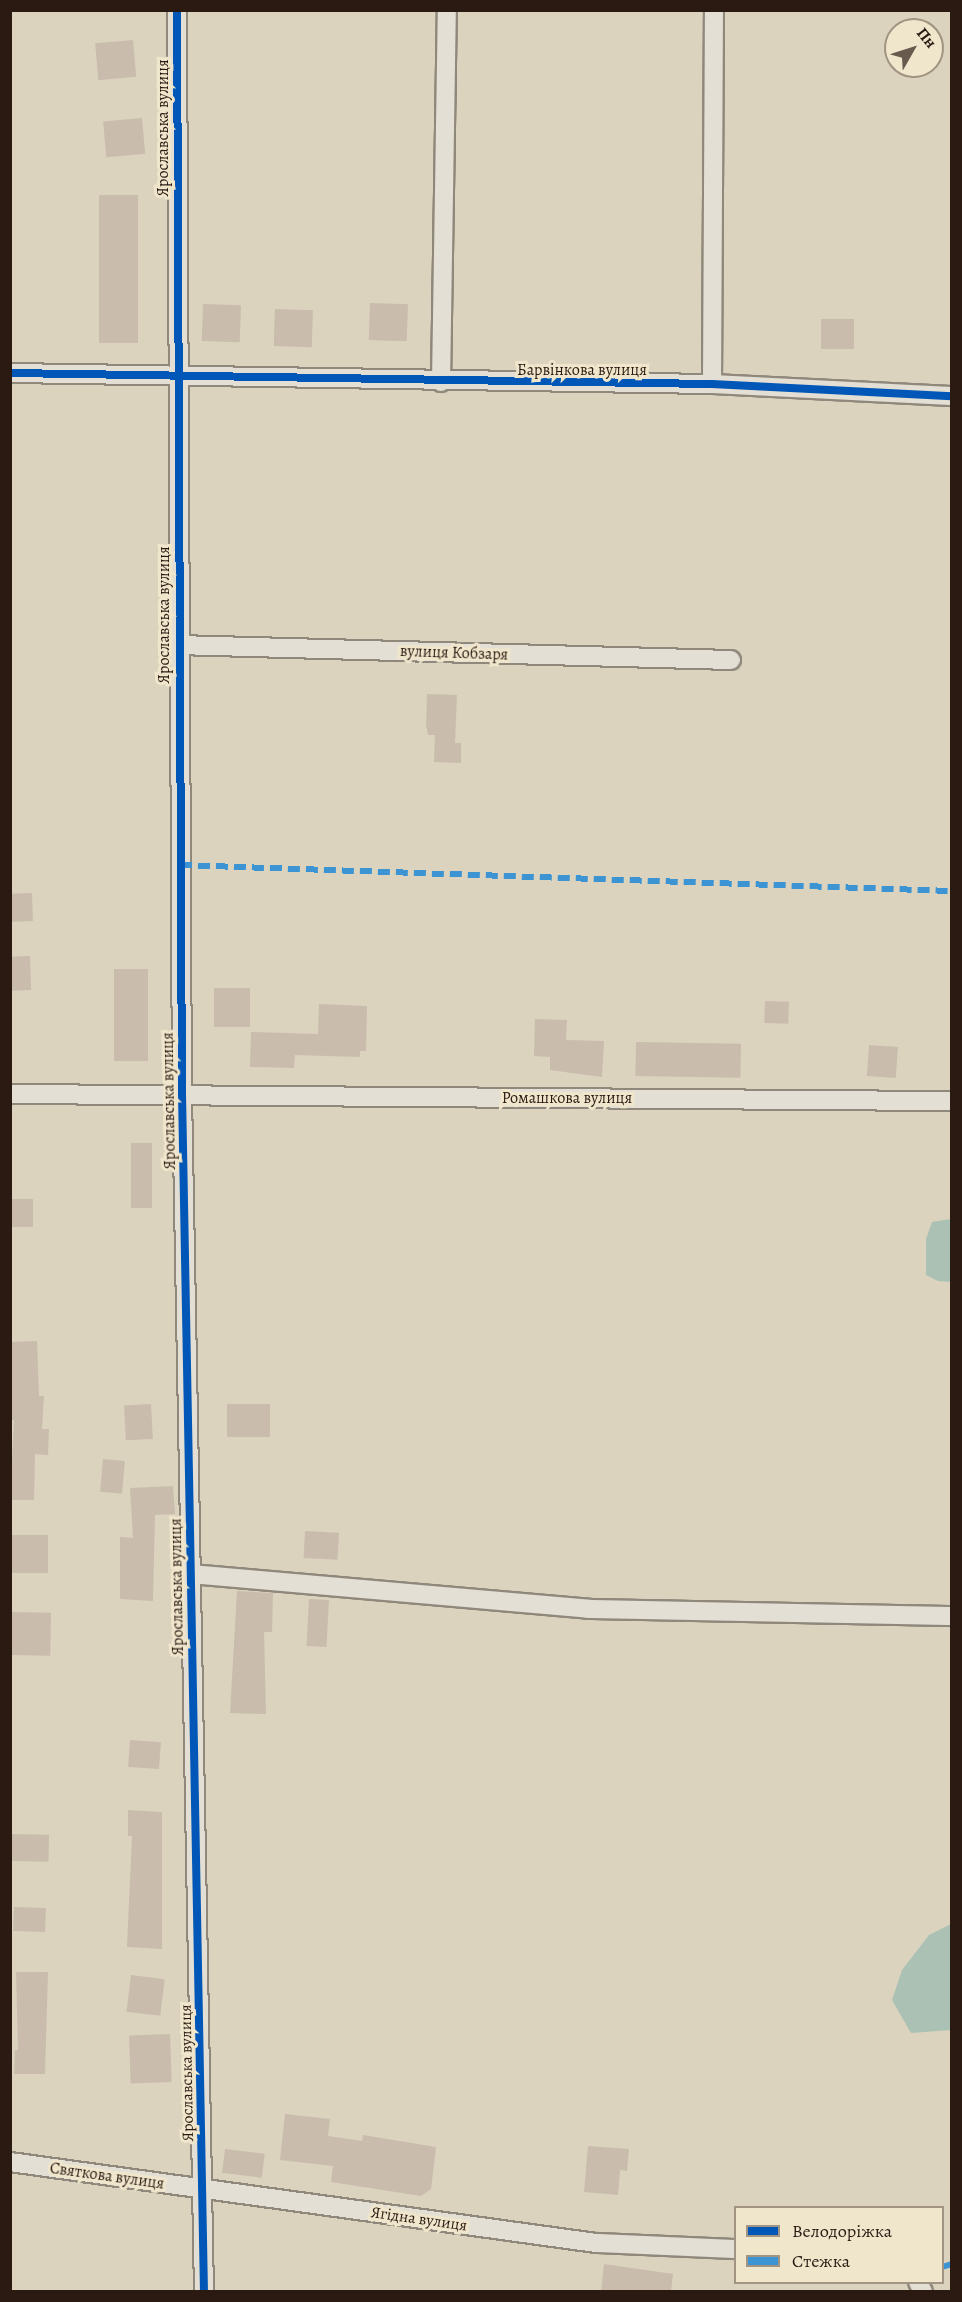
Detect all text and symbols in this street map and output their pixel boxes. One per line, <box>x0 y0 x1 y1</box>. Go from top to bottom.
north arrow <box>884 18 944 78</box>
text: Пн <box>911 23 942 53</box>
street label: Ярославська вулиця <box>153 59 173 197</box>
street label: Барвінкова вулиця <box>517 360 647 380</box>
street label: Ярославська вулиця <box>154 546 174 684</box>
street label: вулиця Кобзаря <box>400 642 508 664</box>
street label: Ярославська вулиця <box>158 1032 180 1170</box>
street label: Ромашкова вулиця <box>502 1088 632 1108</box>
street label: Ярославська вулиця <box>166 1518 188 1656</box>
street label: Ярославська вулиця <box>176 2004 198 2142</box>
street label: Святкова вулиця <box>49 2158 165 2194</box>
street label: Ягідна вулиця <box>369 2203 469 2235</box>
legend <box>734 2206 944 2284</box>
text: Велодоріжка <box>792 2219 892 2243</box>
text: Стежка <box>792 2249 850 2273</box>

